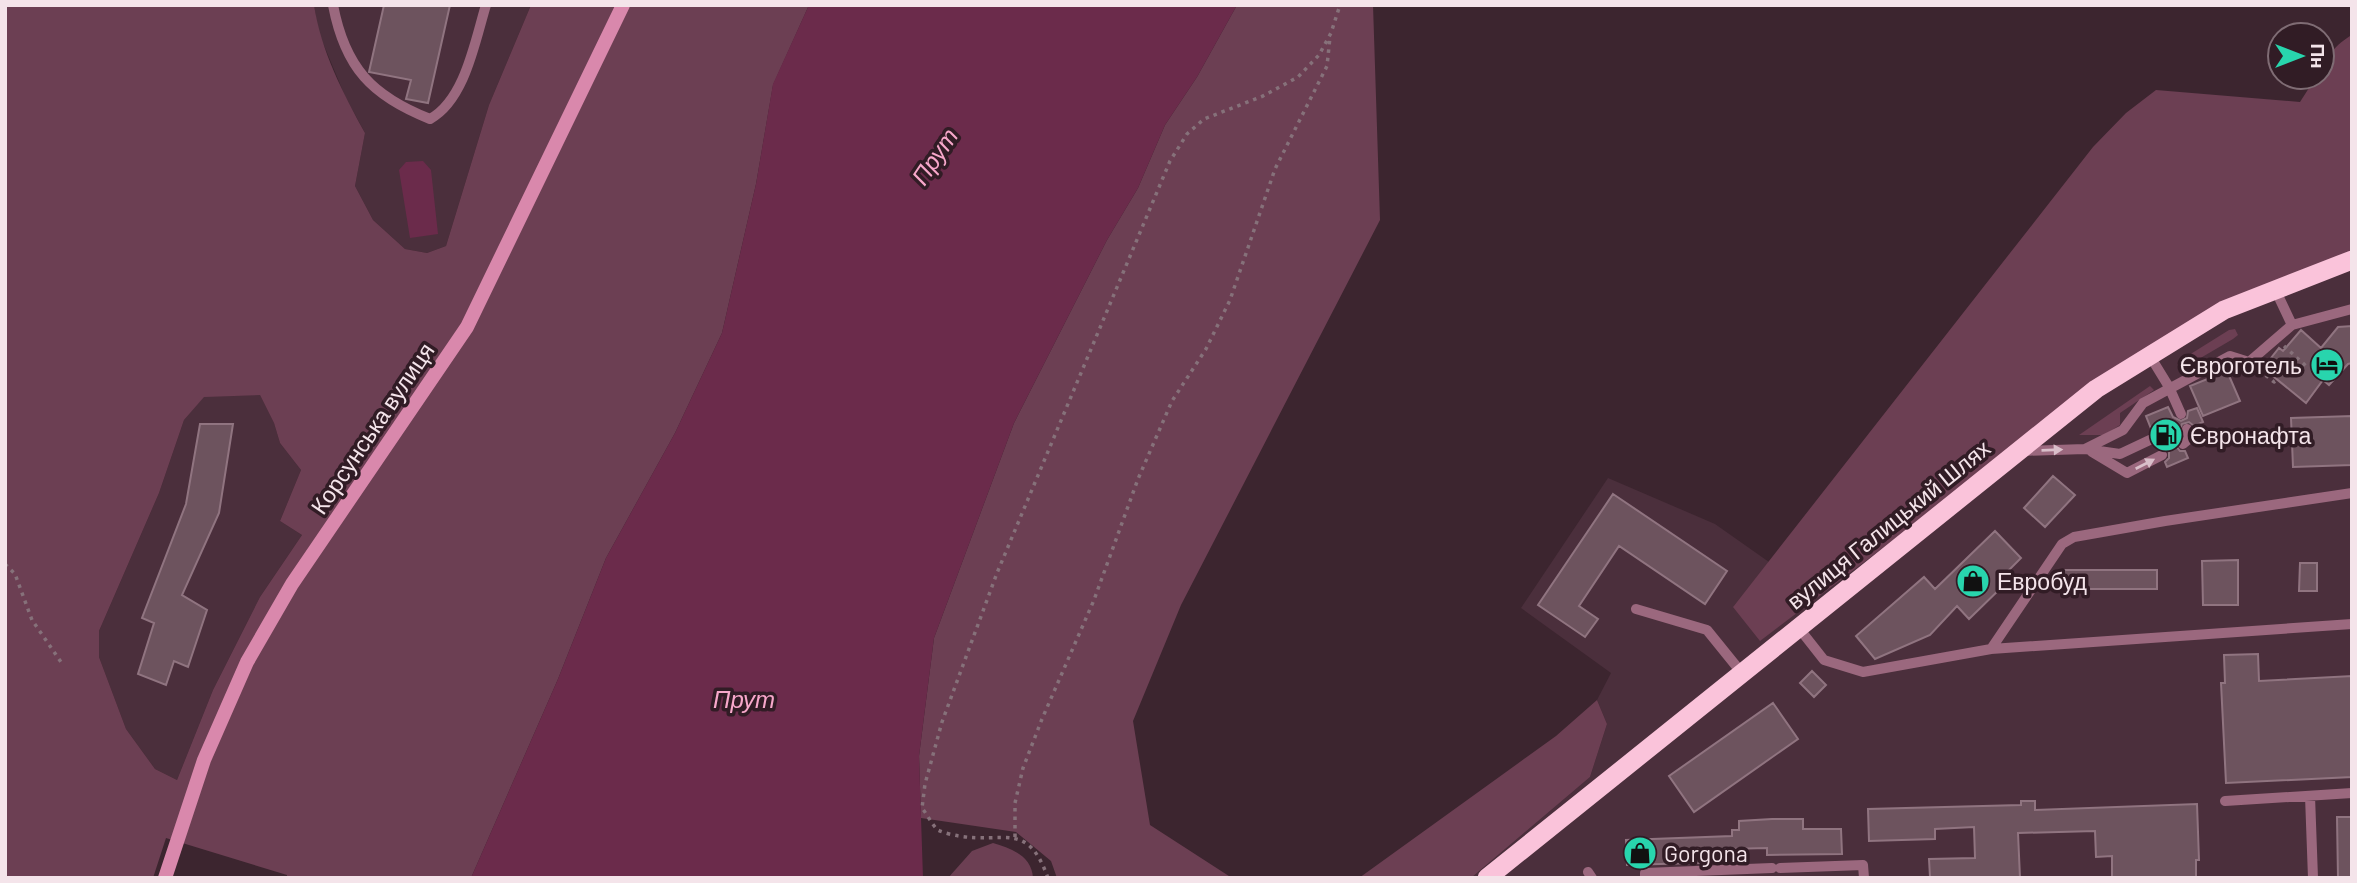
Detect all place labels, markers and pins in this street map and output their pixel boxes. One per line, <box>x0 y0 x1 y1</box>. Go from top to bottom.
hotel icon: Євроготель <box>2308 346 2346 384</box>
place label: Євроготель <box>2180 351 2302 379</box>
fuel station icon: Євронафта <box>2147 416 2185 454</box>
place label: Євронафта <box>2190 421 2312 449</box>
shop icon: Евробуд <box>1954 562 1992 600</box>
place label: Евробуд <box>1997 567 2088 595</box>
shop icon: Gorgona <box>1621 834 1659 872</box>
place label: Gorgona <box>1664 839 1748 867</box>

